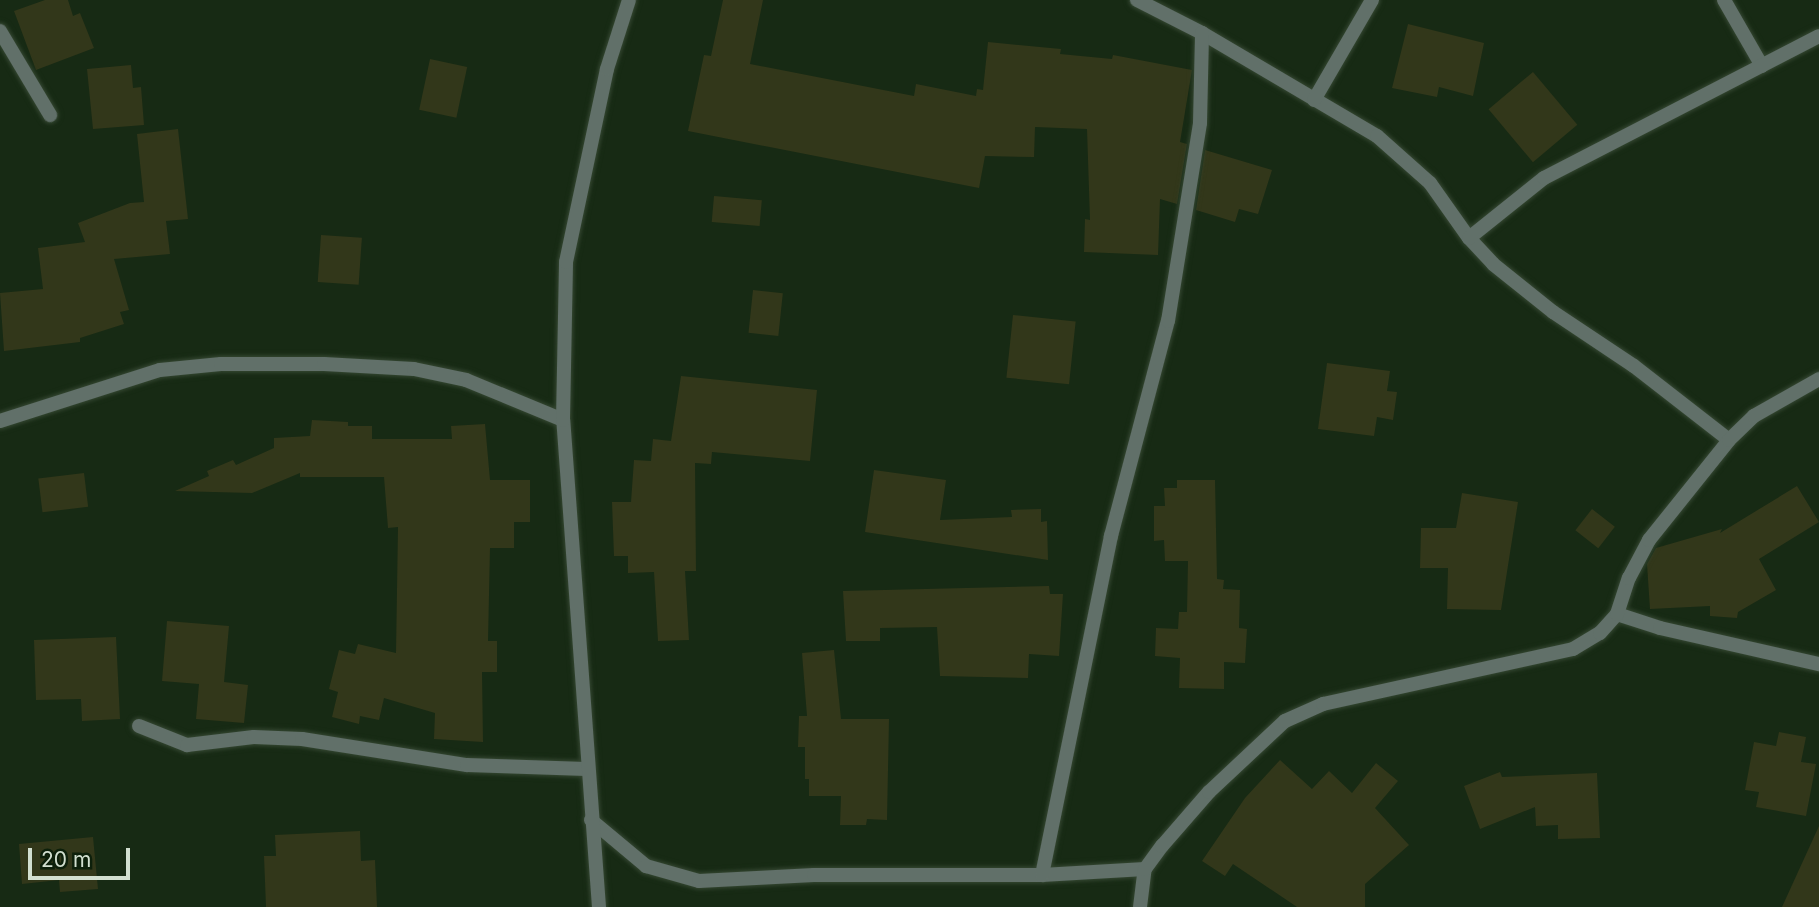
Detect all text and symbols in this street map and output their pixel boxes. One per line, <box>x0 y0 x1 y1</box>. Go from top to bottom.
scale bar <box>32 834 133 878</box>
text: 20 m <box>41 847 91 872</box>

